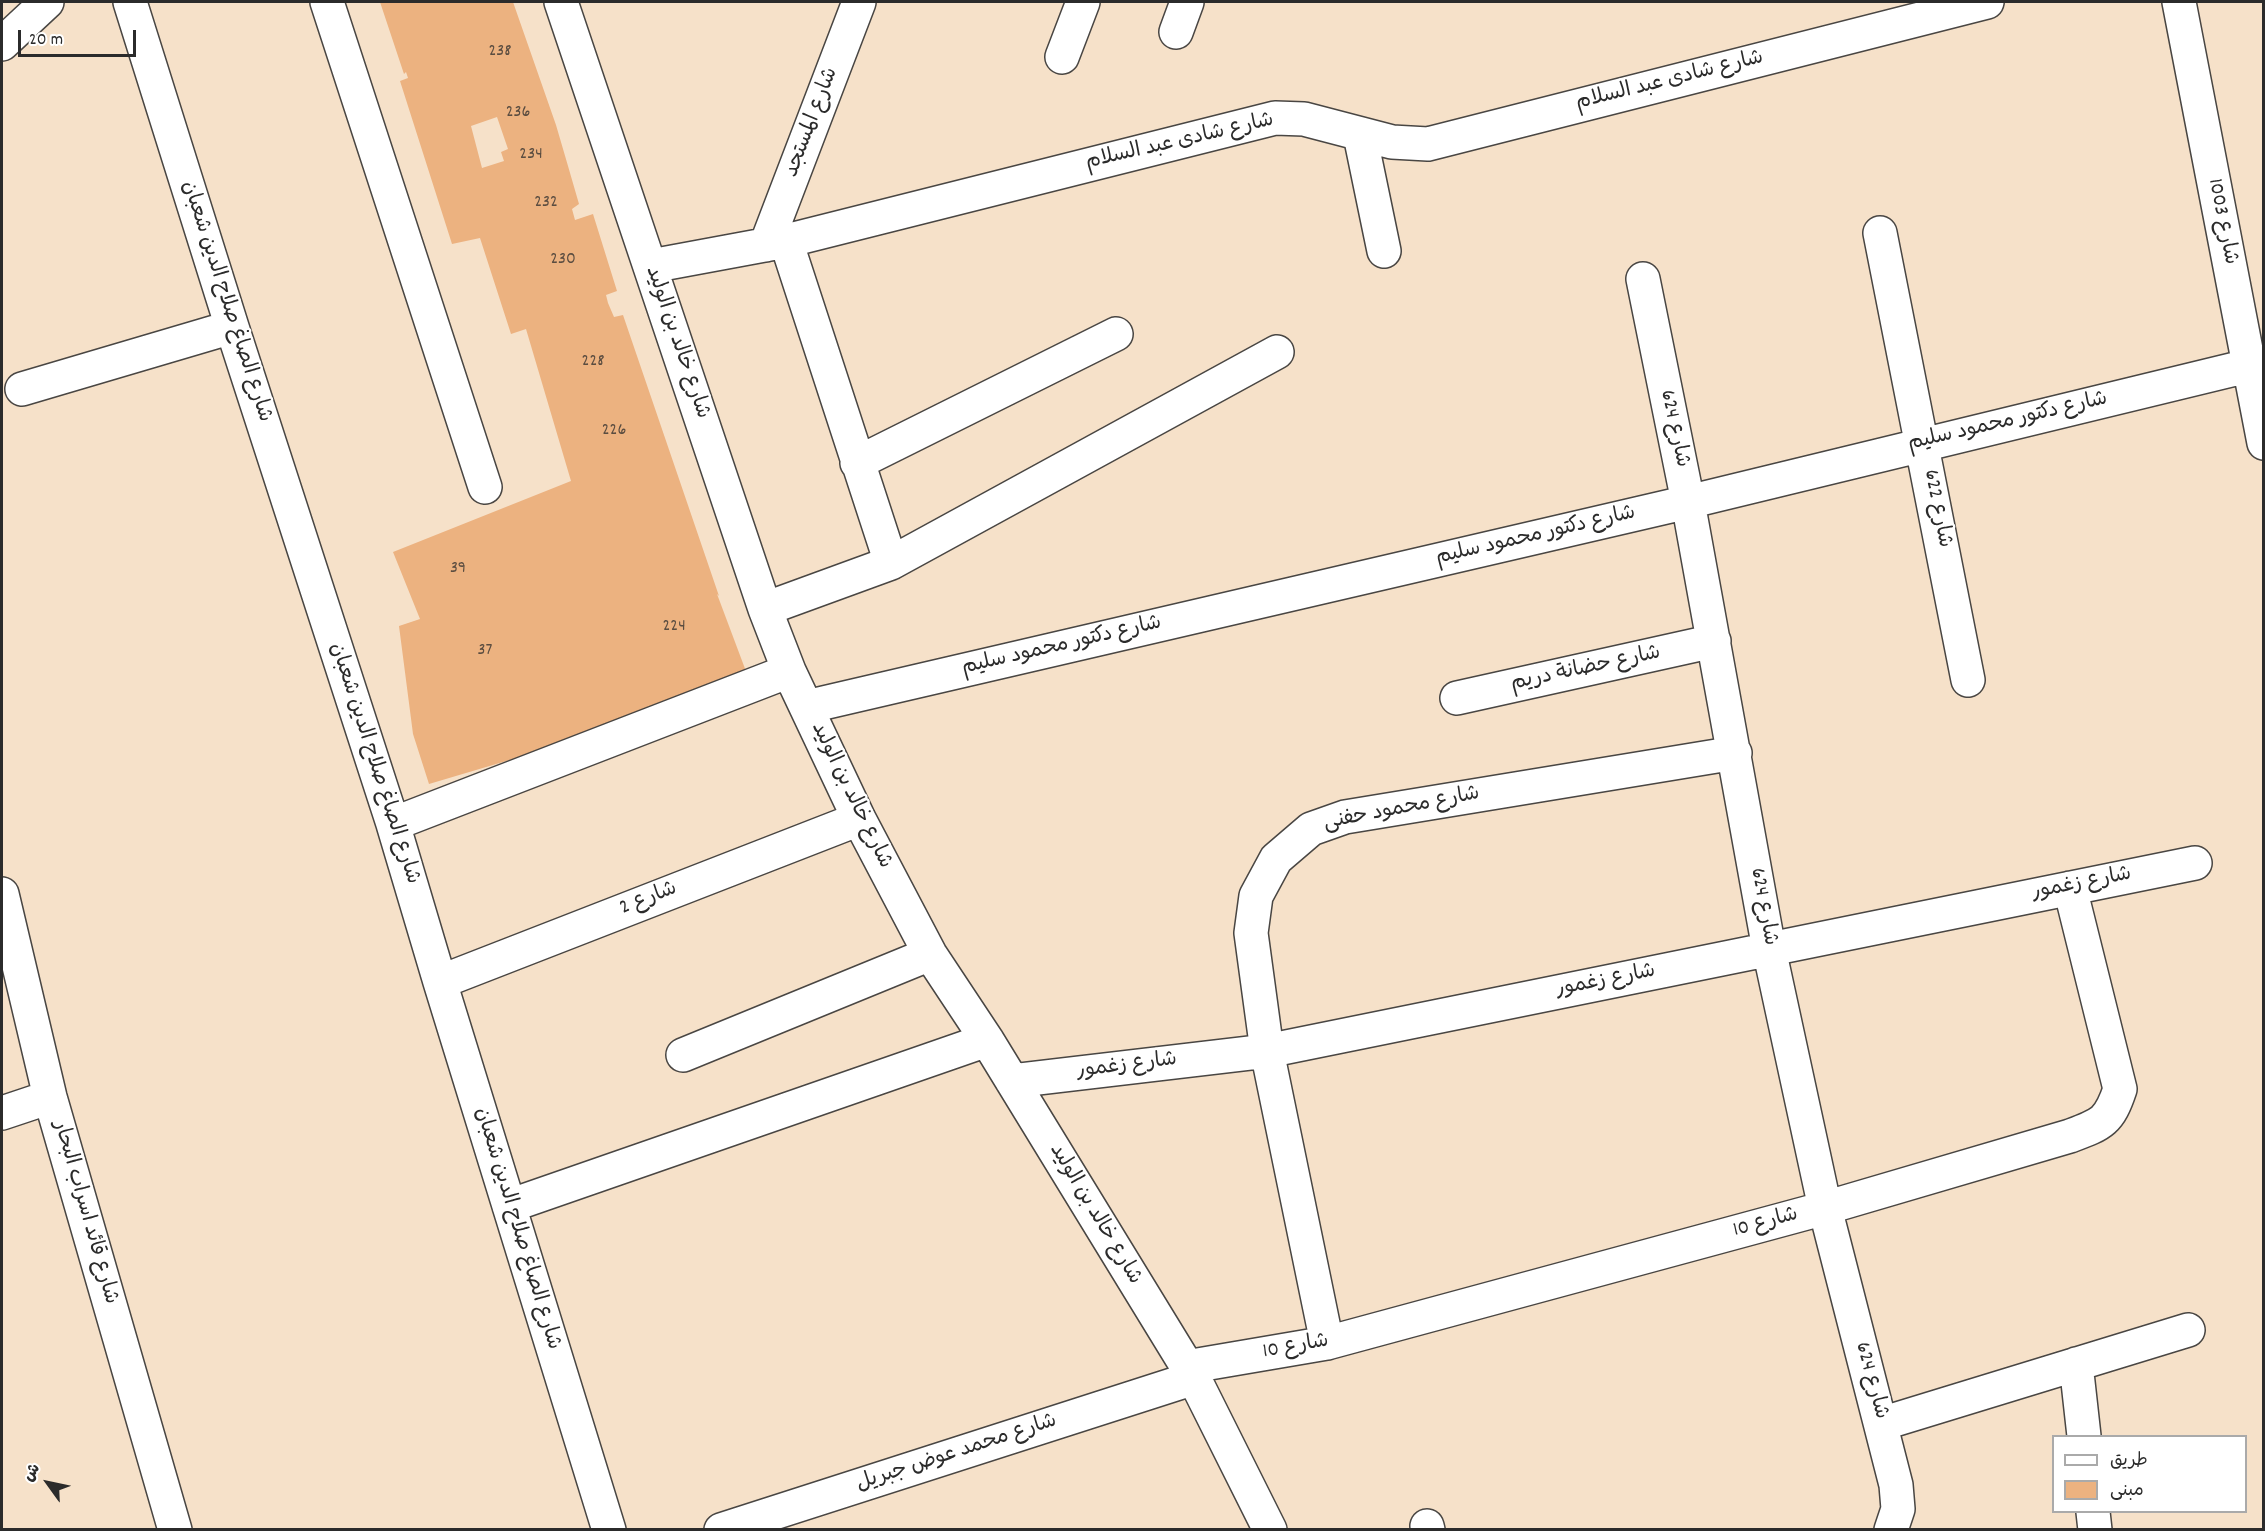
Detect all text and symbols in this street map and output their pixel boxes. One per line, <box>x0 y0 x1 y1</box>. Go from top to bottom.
scale bar <box>21 18 140 56</box>
text: 20 m <box>29 28 63 53</box>
house number: 238 <box>488 42 512 64</box>
street label: شارع شادى عبد السلام <box>1574 47 1766 117</box>
street label: شارع المستجد <box>780 64 846 182</box>
house number: 236 <box>506 103 530 125</box>
street label: شارع شادى عبد السلام <box>1083 109 1277 177</box>
house number: 234 <box>519 145 543 167</box>
street label: شارع 1003 <box>2200 177 2242 267</box>
street label: شارع الصاغ صلاح الدين شعبان <box>174 178 276 426</box>
house number: 232 <box>534 193 558 215</box>
house number: 230 <box>550 250 576 272</box>
street label: شارع خالد بن الوليد <box>638 263 714 423</box>
house number: 228 <box>582 352 604 374</box>
street label: شارع 624 <box>1653 388 1693 470</box>
street label: شارع دكتور محمود سليم <box>1906 388 2110 458</box>
house number: 226 <box>602 421 626 443</box>
street label: شارع 622 <box>1916 468 1956 550</box>
street label: شارع دكتور محمود سليم <box>1434 502 1638 572</box>
house number: 39 <box>450 559 466 581</box>
street label: شارع دكتور محمود سليم <box>960 612 1164 682</box>
house number: 224 <box>662 617 686 639</box>
street label: شارع الصاغ صلاح الدين شعبان <box>322 640 424 888</box>
house number: 37 <box>478 641 492 663</box>
street label: شارع حضانة دريم <box>1509 642 1663 698</box>
street label: شارع خالد بن الوليد <box>804 719 896 873</box>
street label: شارع محمود حفنى <box>1322 783 1482 837</box>
street label: شارع زغمور <box>2030 863 2134 907</box>
street label: شارع 624 <box>1743 866 1781 948</box>
street label: شارع 2 <box>617 878 681 922</box>
street label: شارع زغمور <box>1554 960 1658 1004</box>
street label: شارع زغمور <box>1075 1048 1179 1086</box>
street label: شارع الصاغ صلاح الدين شعبان <box>467 1105 565 1353</box>
street label: شارع قائد اسراب البحار <box>46 1118 122 1308</box>
street label: شارع خالد بن الوليد <box>1042 1140 1146 1290</box>
street label: شارع 10 <box>1731 1203 1801 1245</box>
street label: شارع 10 <box>1261 1330 1331 1366</box>
street label: شارع 624 <box>1848 1340 1892 1422</box>
street label: شارع محمد عوض جبريل <box>854 1410 1060 1498</box>
legend <box>2052 1435 2247 1513</box>
text: طريق <box>2110 1449 2148 1474</box>
north arrow <box>18 1453 78 1513</box>
text: ش <box>18 1459 47 1487</box>
text: مبنى <box>2110 1479 2144 1504</box>

